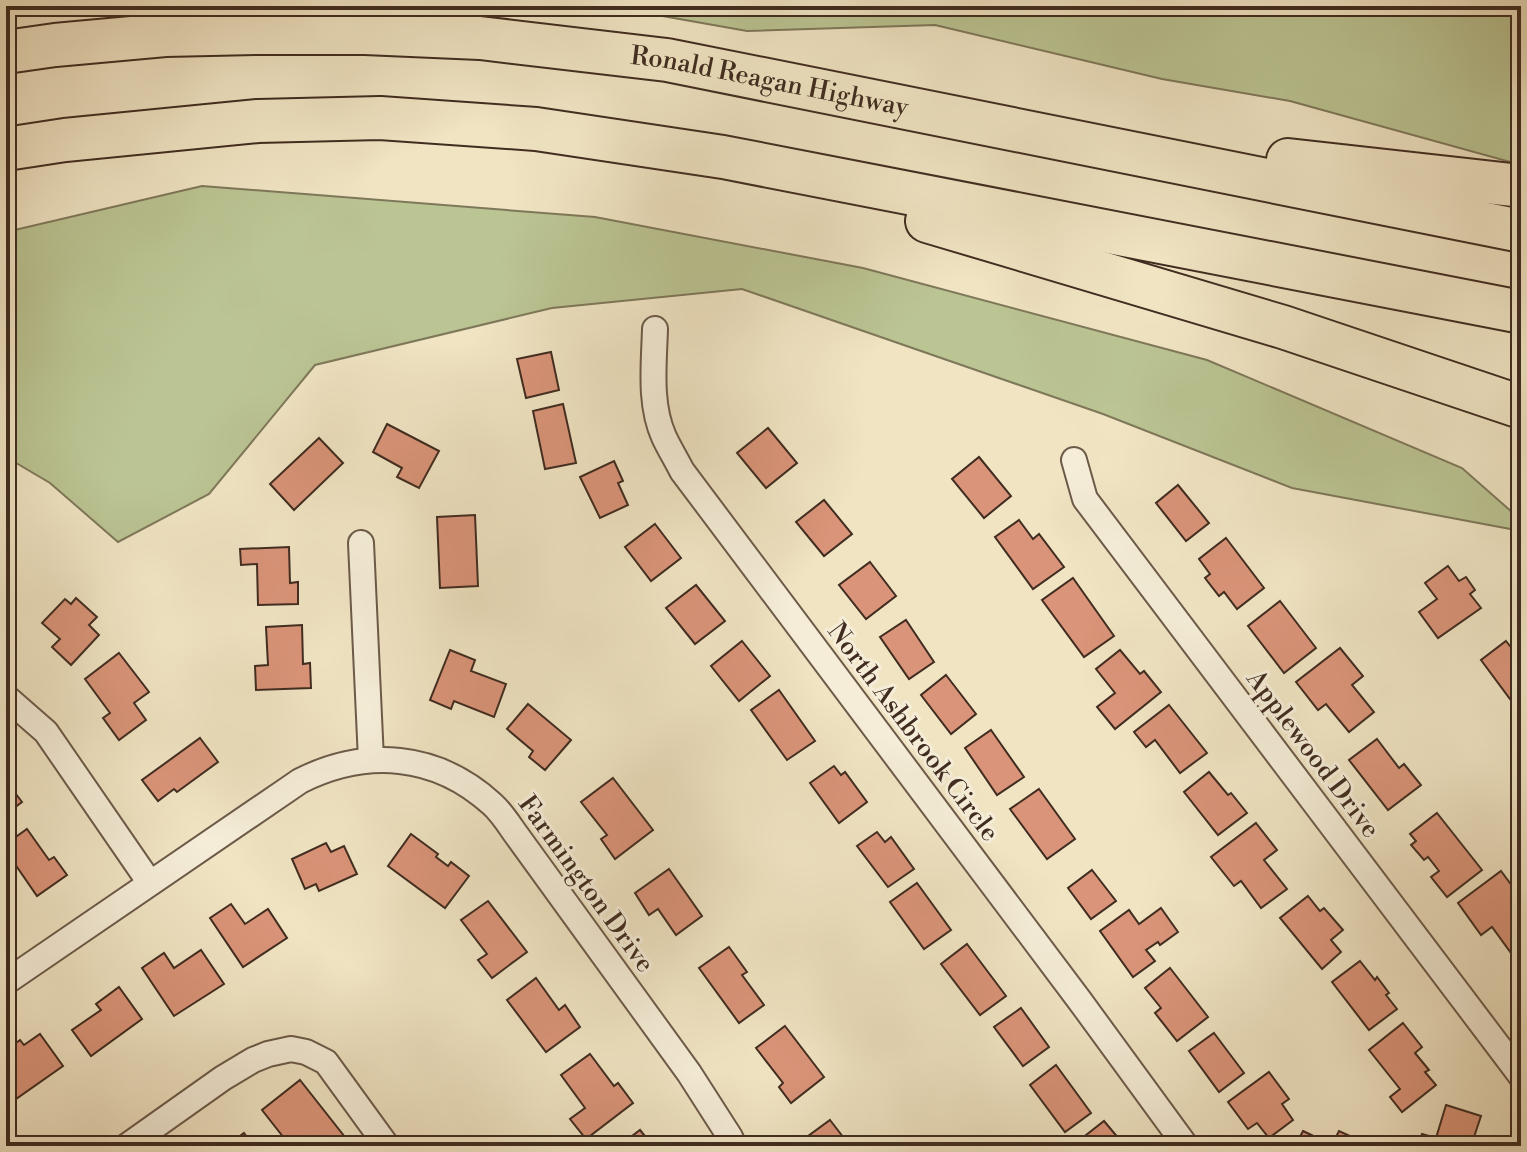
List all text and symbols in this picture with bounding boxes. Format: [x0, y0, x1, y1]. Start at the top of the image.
street label: Ronald Reagan Highway [629, 40, 912, 124]
street label: North Ashbrook Circle [820, 616, 1006, 848]
street label: Applewood Drive [1239, 663, 1387, 844]
street label: Farmington Drive [511, 789, 661, 979]

